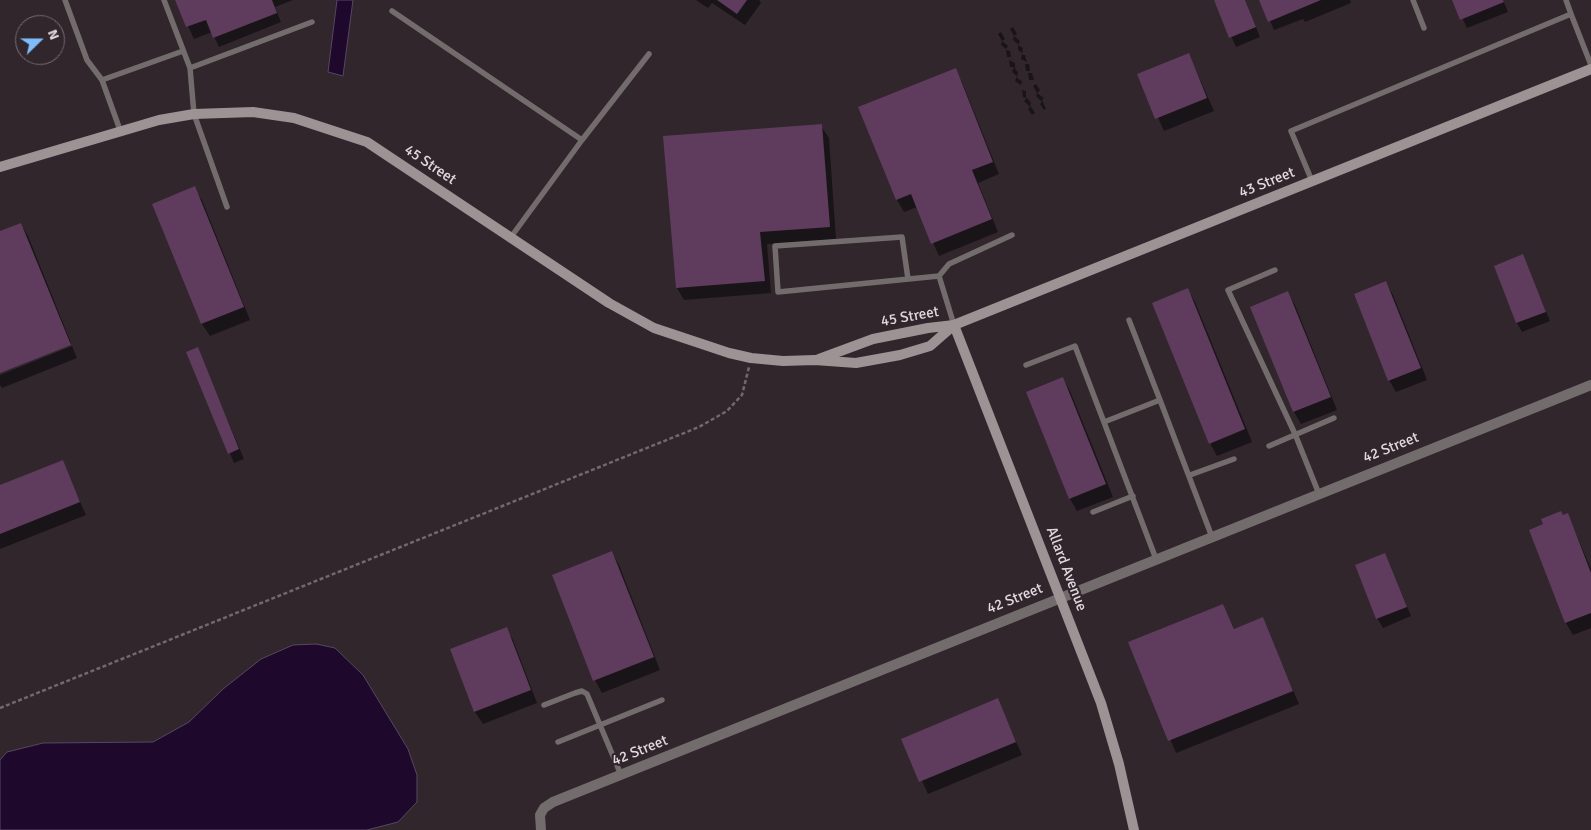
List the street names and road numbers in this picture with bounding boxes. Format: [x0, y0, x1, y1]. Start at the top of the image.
street label: 45 Street [401, 141, 459, 189]
street label: 43 Street [1236, 164, 1298, 202]
street label: 45 Street [880, 303, 940, 331]
street label: 42 Street [1360, 429, 1422, 467]
street label: Allard Avenue [1042, 524, 1090, 614]
street label: 42 Street [984, 580, 1046, 618]
street label: 42 Street [609, 732, 671, 770]

